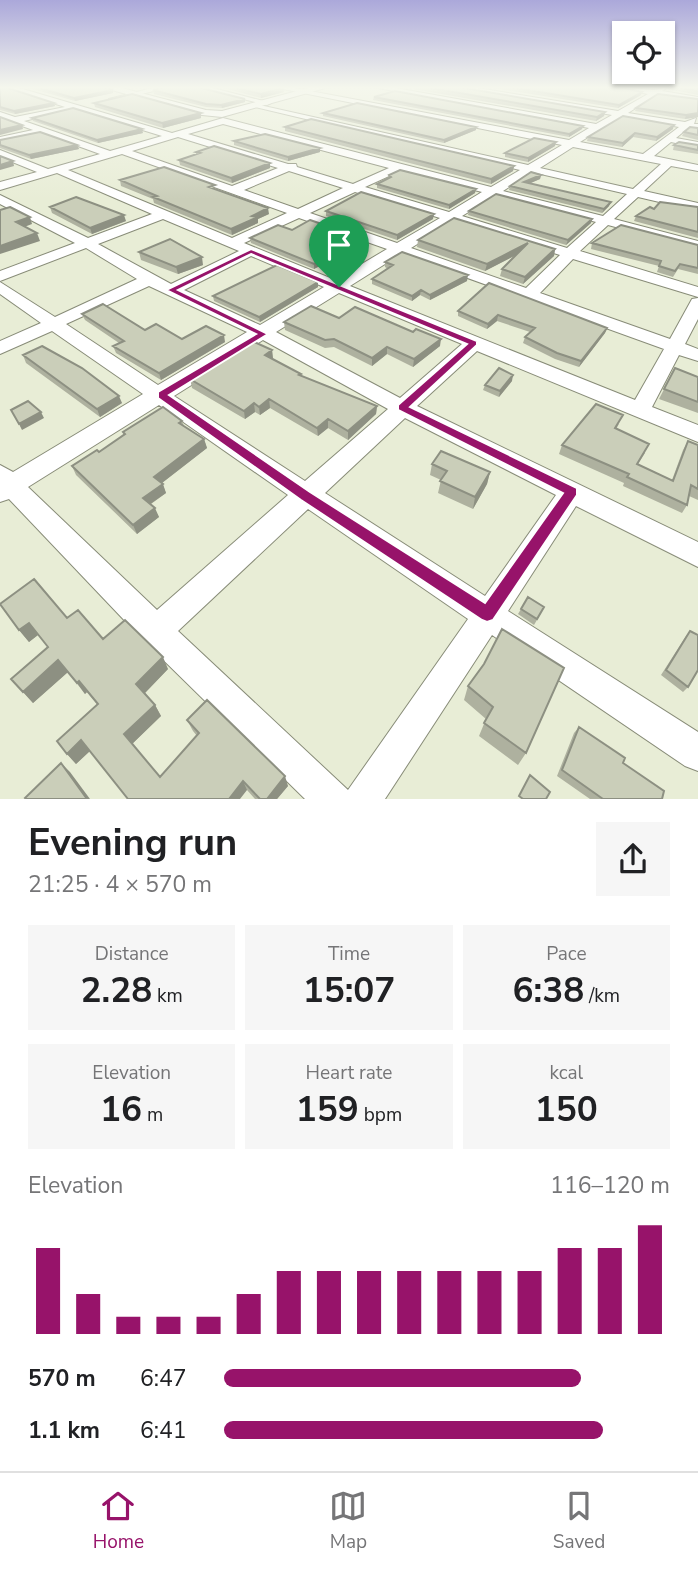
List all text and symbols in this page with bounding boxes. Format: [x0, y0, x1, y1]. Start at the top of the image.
map controls [612, 21, 675, 84]
button: locate [612, 21, 675, 84]
pin [309, 215, 369, 287]
icon: arrive [320, 226, 358, 264]
text: Evening run [28, 817, 237, 868]
button: share [596, 822, 670, 896]
text: 21:25 · 4 × 570 m [28, 869, 212, 900]
text: Distance [95, 941, 169, 967]
text: Time [328, 941, 370, 967]
text: Pace [546, 941, 587, 967]
text: 2.28 [80, 967, 152, 1014]
text: 15:07 [303, 967, 395, 1014]
text: 6:38 [512, 967, 584, 1014]
text: km [152, 983, 183, 1009]
text: /km [584, 983, 620, 1009]
text: Elevation [92, 1060, 171, 1086]
text: Heart rate [306, 1060, 392, 1086]
text: kcal [549, 1060, 583, 1086]
text: 16 [100, 1086, 142, 1133]
text: 159 [296, 1086, 359, 1133]
text: 150 [535, 1086, 598, 1133]
text: m [142, 1102, 163, 1128]
text: bpm [359, 1102, 402, 1128]
text: Elevation [28, 1170, 123, 1201]
text: 116–120 m [550, 1170, 670, 1201]
text: 570 m [28, 1363, 96, 1394]
text: 6:47 [140, 1363, 187, 1394]
text: 1.1 km [28, 1415, 100, 1446]
text: 6:41 [140, 1415, 187, 1446]
tab: Home [93, 1487, 144, 1555]
tab: Map [329, 1487, 367, 1555]
tab: Saved [553, 1487, 605, 1555]

